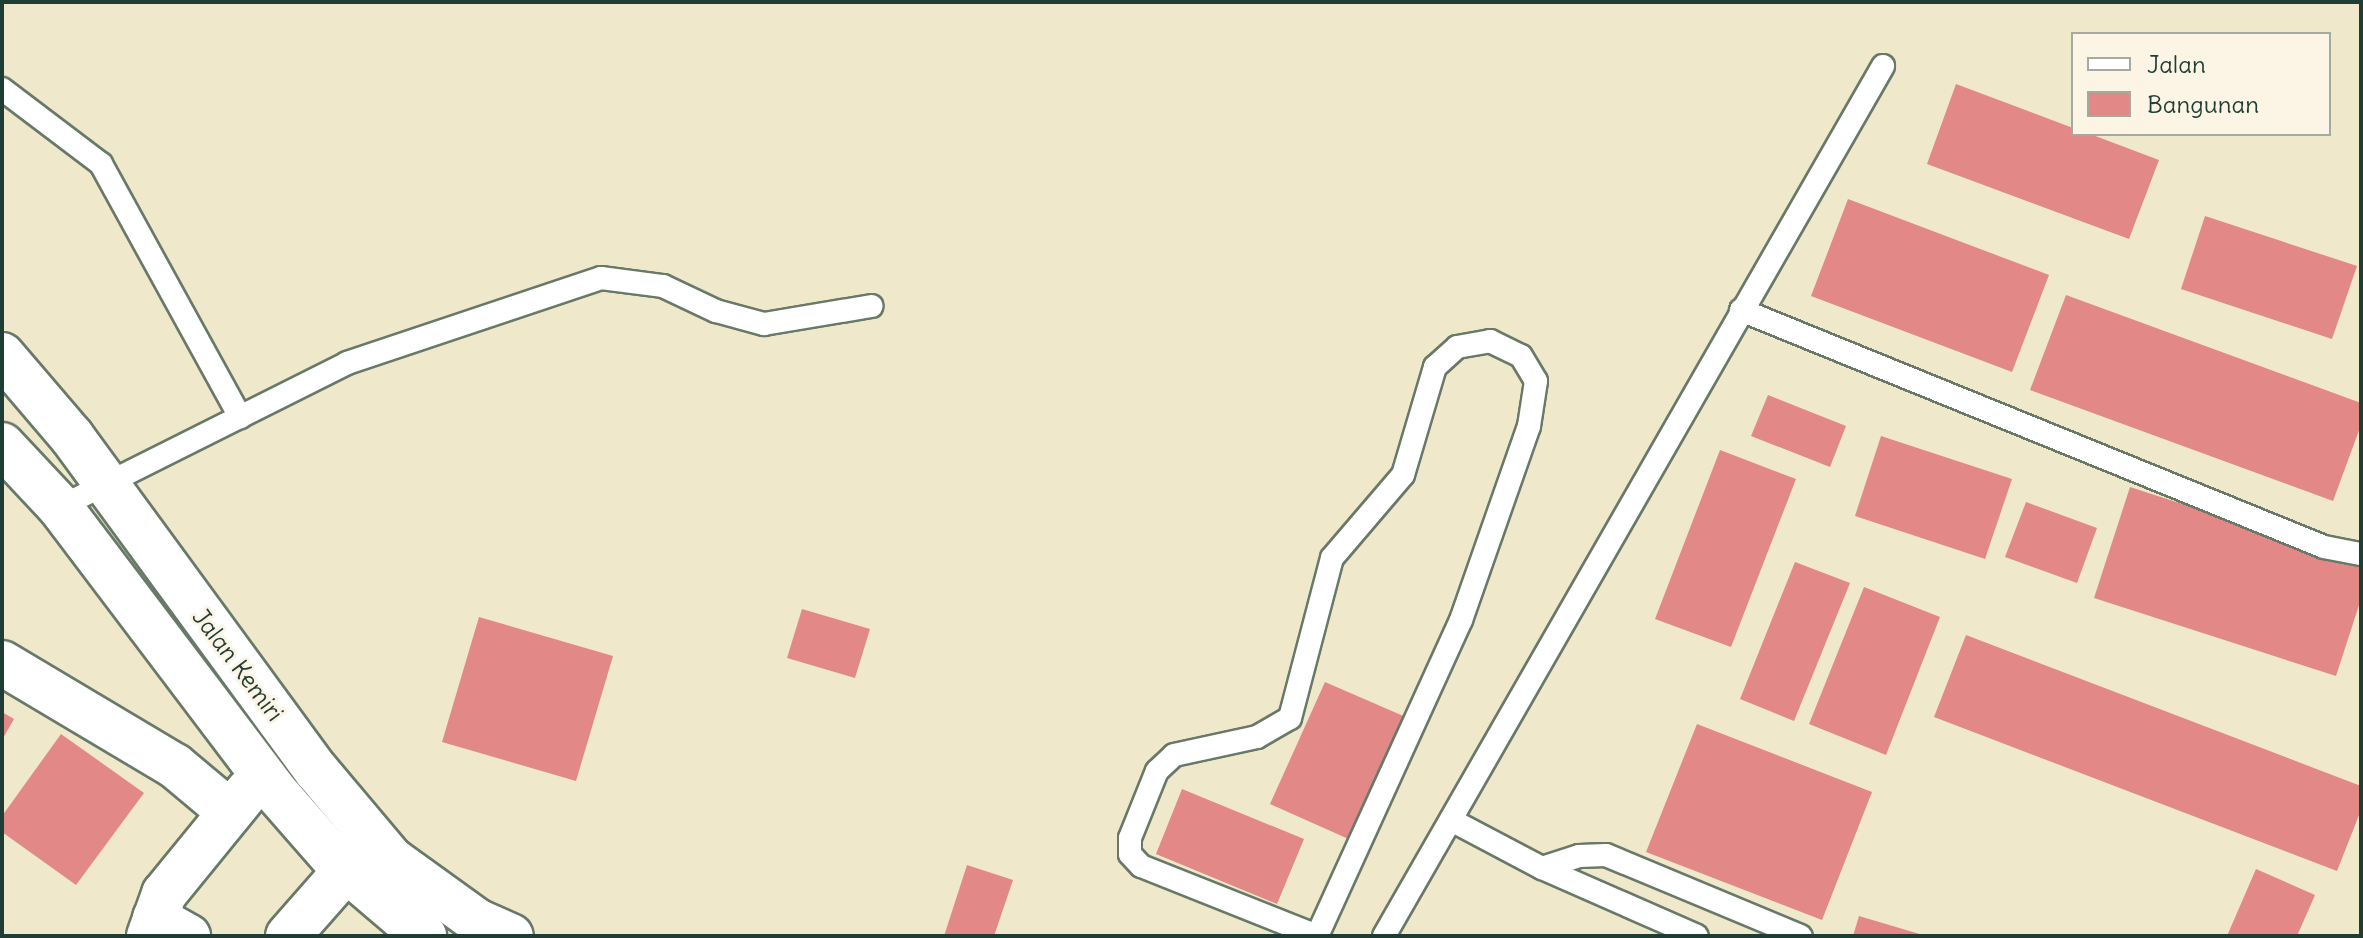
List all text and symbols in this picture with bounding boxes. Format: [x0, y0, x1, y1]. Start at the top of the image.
legend [2071, 32, 2331, 136]
text: Jalan [2147, 49, 2206, 79]
text: Bangunan [2147, 89, 2259, 119]
street label: Jalan Kemiri [186, 603, 290, 727]

